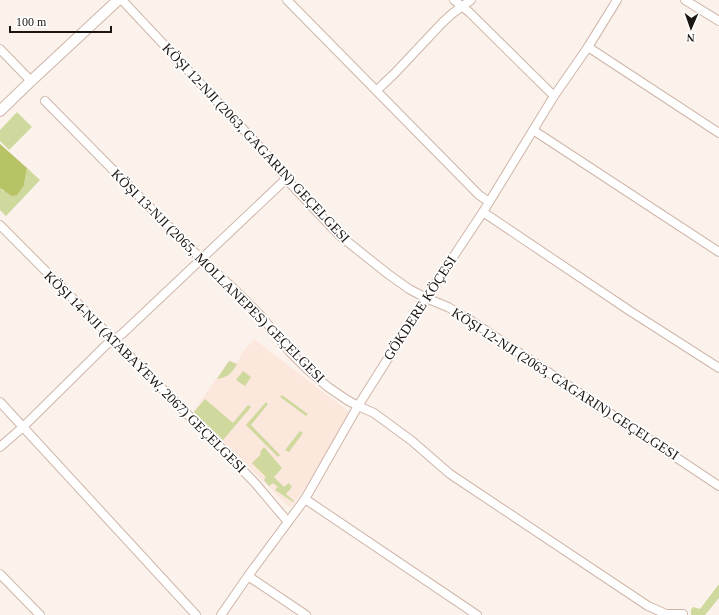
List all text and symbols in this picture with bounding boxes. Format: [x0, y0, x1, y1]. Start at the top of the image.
scale bar [10, 8, 111, 34]
north arrow [671, 8, 711, 48]
text: 100 m [16, 15, 47, 29]
text: N [686, 32, 695, 44]
street label: KÖŞI 12-NJI (2063, GAGARIN) GEÇELGESI [159, 40, 354, 247]
street label: KÖŞI 13-NJI (2065, MOLLANEPES) GEÇELGESI [108, 166, 329, 387]
street label: GÖKDERE KÖÇESI [380, 252, 459, 363]
street label: KÖŞI 14-NJI (ATABAÝEW, 2067) GEÇELGESI [40, 267, 250, 477]
street label: KÖŞI 12-NJI (2063, GAGARIN) GEÇELGESI [448, 304, 682, 464]

